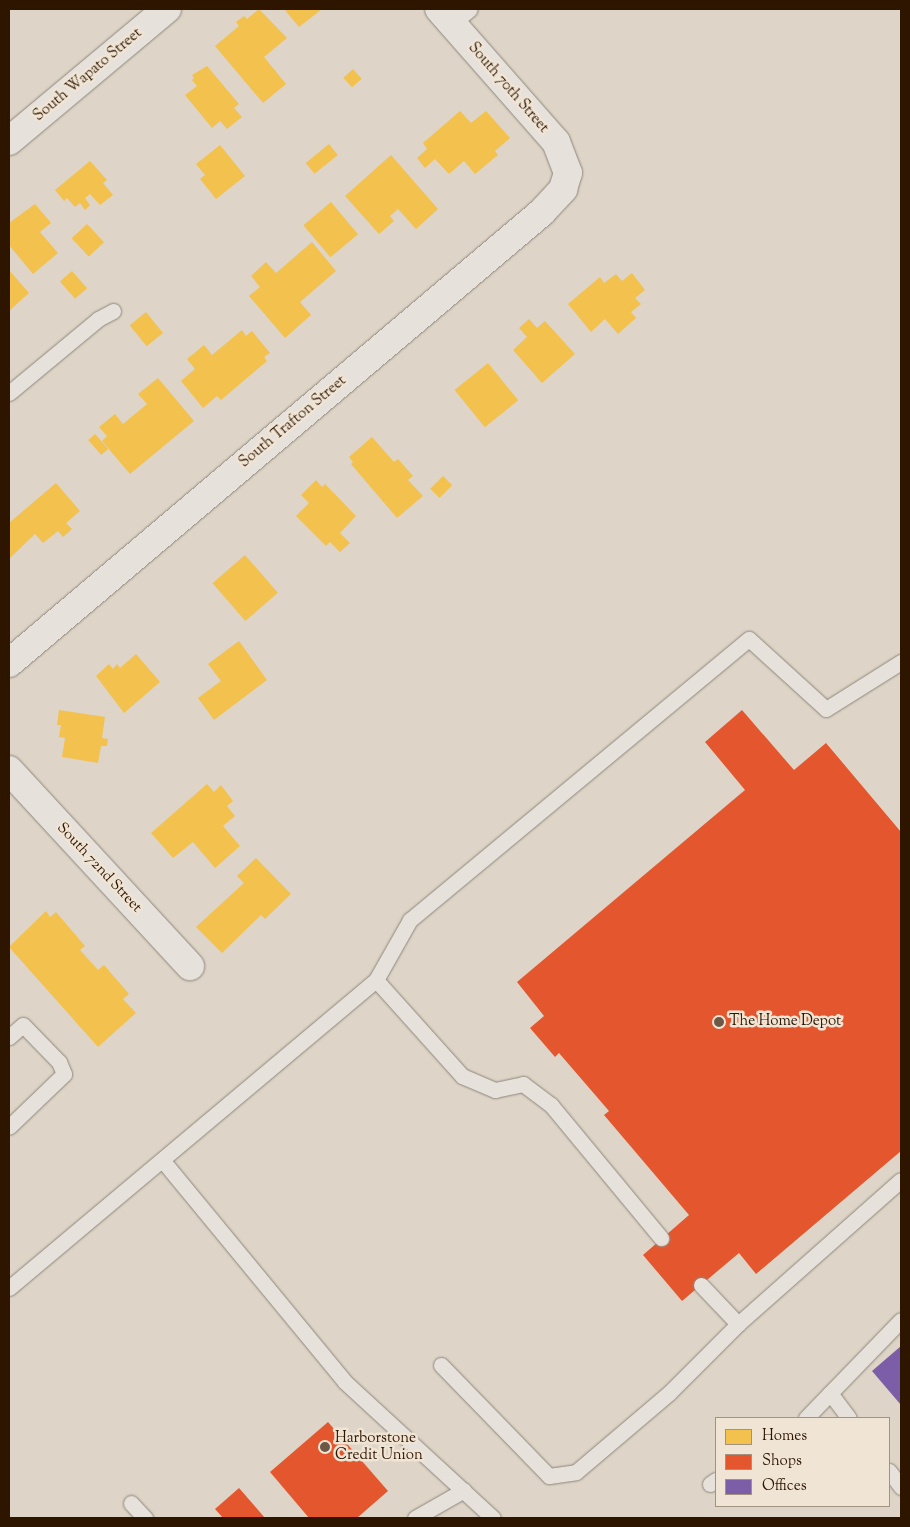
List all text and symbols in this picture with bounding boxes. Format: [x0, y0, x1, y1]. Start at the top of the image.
street label: South Wapato Street [30, 24, 146, 126]
street label: South 70th Street [464, 39, 552, 137]
street label: South Trafton Street [236, 372, 350, 472]
street label: South 72nd Street [53, 819, 145, 917]
place label: The Home Depot [729, 1013, 841, 1031]
marker: The Home Depot [713, 1016, 725, 1028]
legend [715, 1417, 890, 1507]
text: Homes [762, 1426, 807, 1447]
place label: Harborstone Credit Union [335, 1429, 423, 1464]
marker: Harborstone Credit Union [319, 1441, 331, 1453]
text: Shops [762, 1451, 802, 1472]
text: Offices [762, 1476, 807, 1497]

